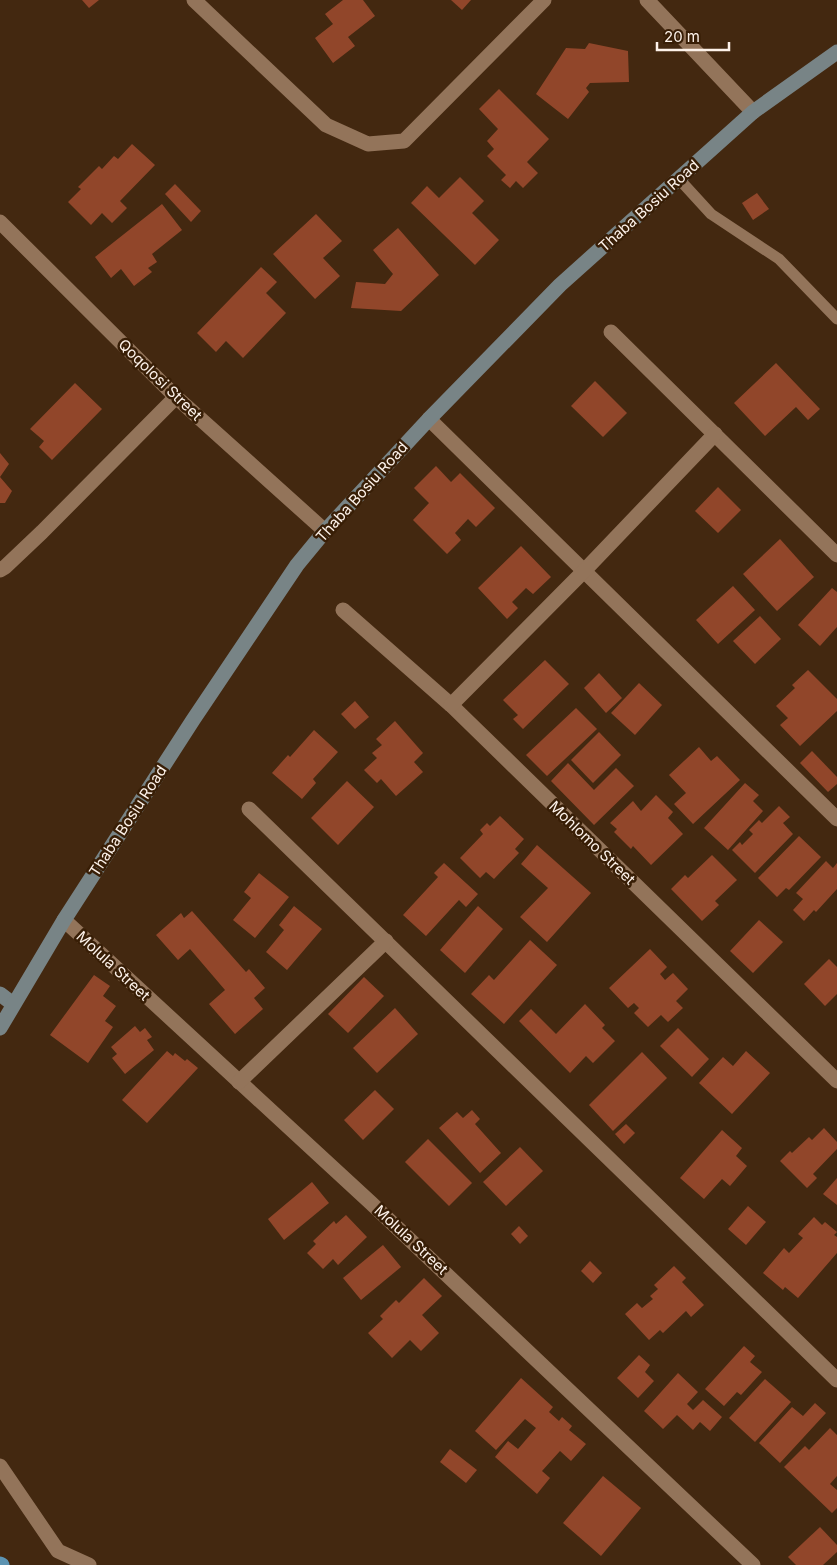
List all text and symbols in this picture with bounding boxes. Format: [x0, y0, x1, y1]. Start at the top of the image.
scale bar [657, 20, 730, 52]
text: 20 m [664, 27, 700, 46]
street label: Thaba Bosiu Road [595, 156, 703, 256]
street label: Qoqolosi Street [114, 335, 206, 425]
street label: Thaba Bosiu Road [312, 438, 412, 546]
street label: Thaba Bosiu Road [85, 762, 171, 880]
street label: Mohlomo Street [545, 797, 640, 889]
street label: Molula Street [73, 927, 154, 1005]
street label: Molula Street [371, 1201, 452, 1279]

